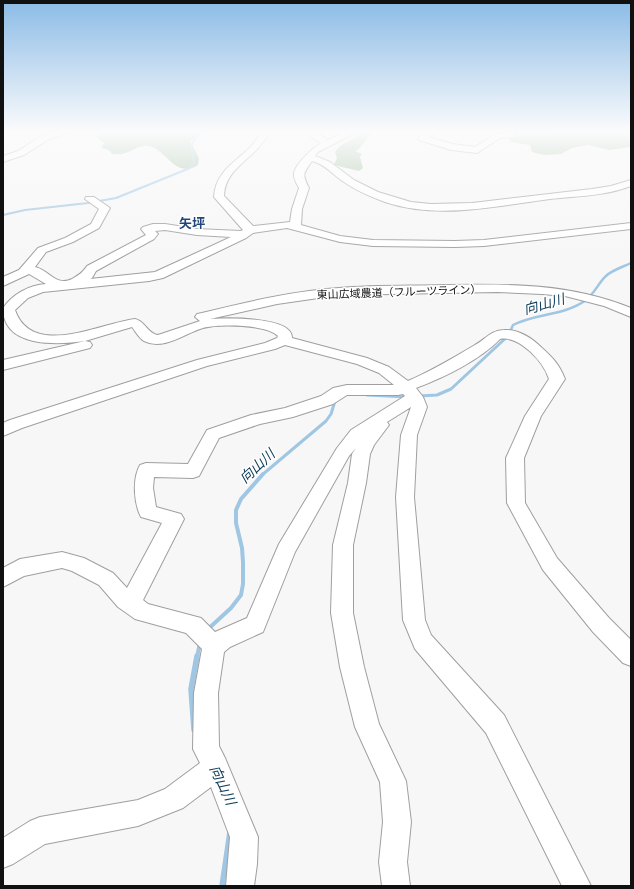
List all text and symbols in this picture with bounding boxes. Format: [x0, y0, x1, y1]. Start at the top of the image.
district label: 矢坪 [179, 215, 205, 232]
street label: 東山広域農道（フルーツライン） [316, 282, 482, 302]
water label: 向山川 [521, 289, 569, 318]
water label: 向山川 [236, 444, 280, 487]
water label: 向山川 [206, 762, 241, 810]

